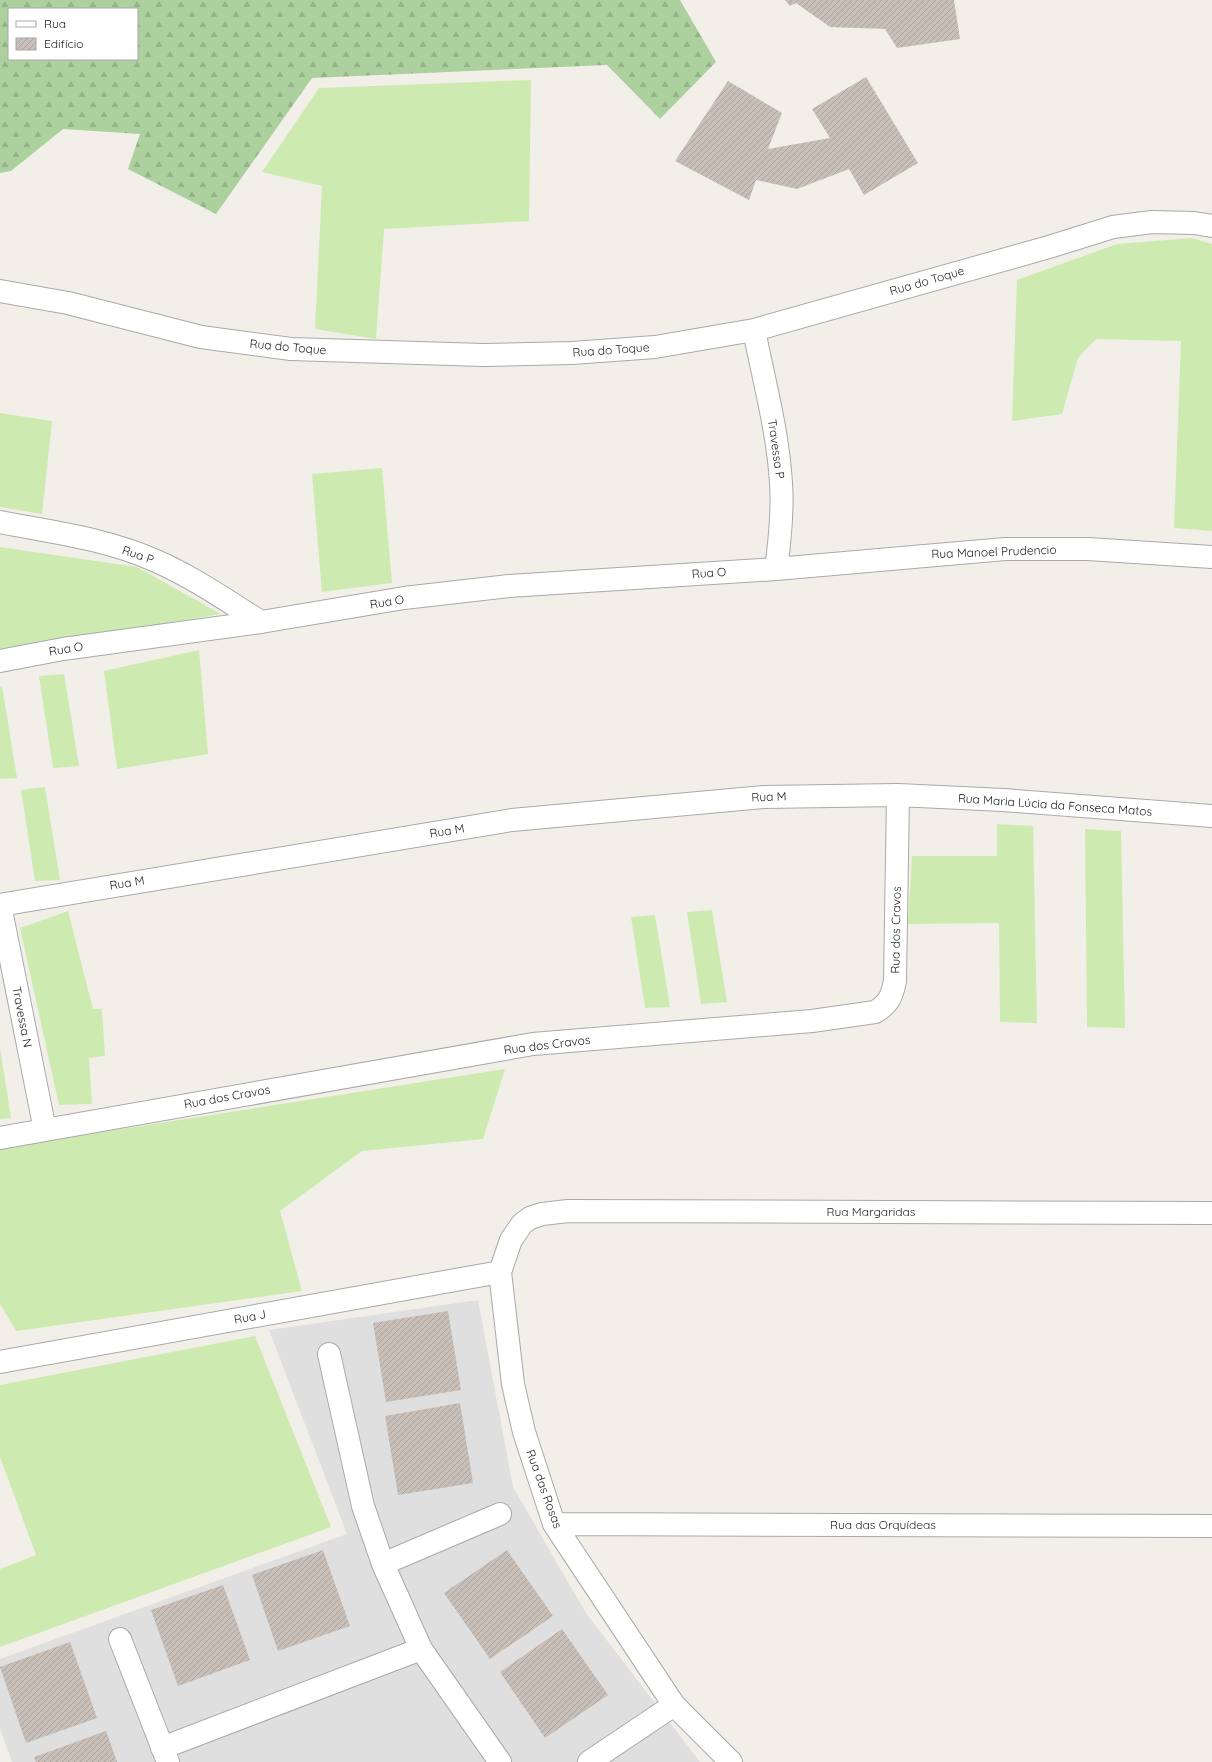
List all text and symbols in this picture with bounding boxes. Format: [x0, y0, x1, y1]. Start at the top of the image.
legend [8, 8, 138, 60]
text: Rua [44, 16, 66, 31]
text: Edifício [44, 36, 84, 51]
street label: Rua do Toque [888, 263, 966, 298]
street label: Rua do Toque [249, 336, 327, 357]
street label: Rua do Toque [572, 339, 650, 360]
street label: Travessa P [765, 418, 788, 480]
street label: Rua P [120, 542, 156, 567]
street label: Rua Manoel Prudencio [931, 542, 1057, 561]
street label: Rua O [691, 564, 727, 581]
street label: Rua O [369, 591, 405, 612]
street label: Rua O [48, 638, 84, 659]
street label: Rua M [751, 788, 787, 805]
street label: Rua Maria Lúcia da Fonseca Matos [957, 790, 1153, 819]
street label: Rua M [428, 820, 465, 841]
street label: Rua M [108, 872, 145, 893]
street label: Rua dos Cravos [887, 886, 904, 974]
street label: Travessa N [9, 985, 36, 1049]
street label: Rua dos Cravos [503, 1032, 592, 1057]
street label: Rua dos Cravos [183, 1081, 272, 1111]
street label: Rua Margaridas [827, 1204, 916, 1219]
street label: Rua J [233, 1306, 267, 1327]
street label: Rua das Rosas [523, 1447, 566, 1531]
street label: Rua das Orquídeas [830, 1517, 936, 1532]

